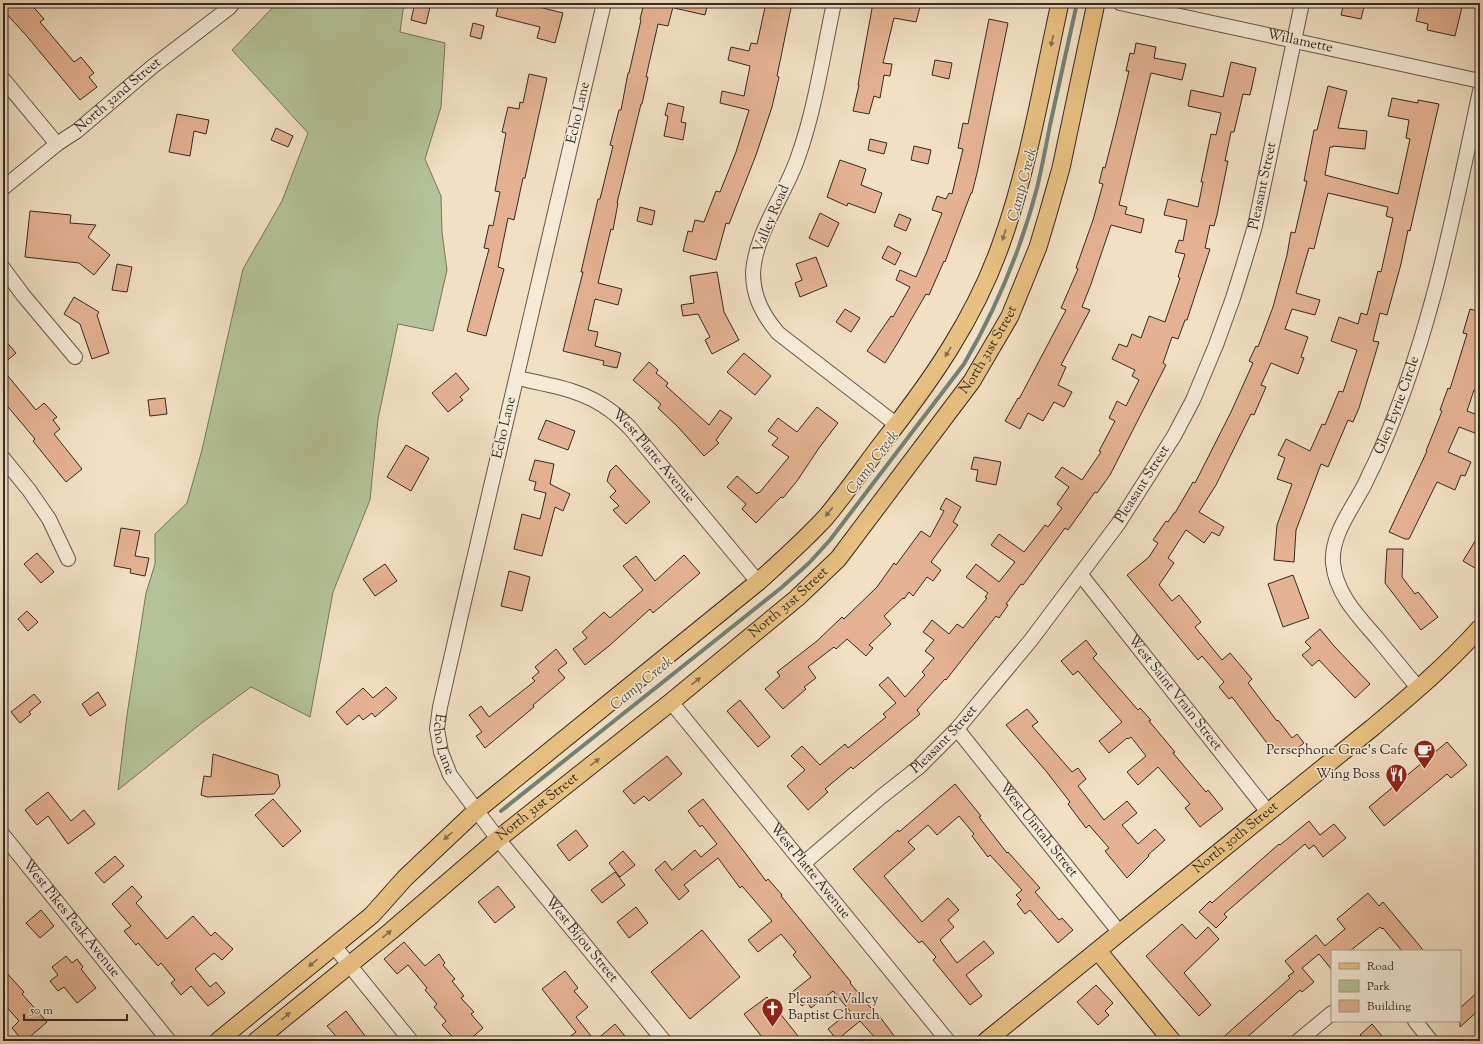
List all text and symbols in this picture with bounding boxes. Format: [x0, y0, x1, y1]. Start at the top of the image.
street label: Willamette [1265, 25, 1335, 59]
one-way arrow [1048, 35, 1054, 47]
street label: North 32nd Street [71, 53, 166, 138]
street label: Echo Lane [562, 80, 596, 146]
street label: Pleasant Street [1244, 140, 1282, 232]
water label: Camp Creek [1003, 146, 1043, 224]
street label: Valley Road [749, 182, 795, 256]
one-way arrow [1001, 230, 1007, 242]
street label: North 31st Street [955, 303, 1023, 399]
one-way arrow [944, 347, 952, 357]
street label: Glen Eyrie Circle [1370, 354, 1425, 458]
street label: Echo Lane [488, 395, 522, 461]
street label: West Platte Avenue [607, 405, 699, 508]
water label: Camp Creek [842, 426, 904, 499]
street label: Pleasant Street [1111, 442, 1175, 527]
one-way arrow [824, 507, 833, 518]
street label: North 31st Street [745, 563, 833, 643]
street label: West Saint Vrain Street [1123, 631, 1227, 756]
water label: Camp Creek [606, 652, 678, 716]
one-way arrow [691, 676, 702, 685]
street label: Pleasant Street [907, 701, 983, 779]
street label: Echo Lane [427, 712, 459, 778]
cafe icon: Persephone Grae's Cafe [1411, 738, 1437, 771]
place label: Persephone Grae's Cafe [1266, 741, 1408, 761]
one-way arrow [589, 758, 600, 766]
restaurant icon: Wing Boss [1383, 762, 1409, 795]
place label: Wing Boss [1316, 765, 1380, 785]
street label: North 31st Street [492, 769, 583, 846]
street label: West Uintah Street [994, 779, 1082, 882]
street label: North 30th Street [1189, 797, 1283, 879]
street label: West Platte Avenue [764, 820, 855, 924]
one-way arrow [443, 831, 454, 840]
street label: West Pikes Peak Avenue [17, 856, 124, 982]
street label: West Bijou Street [540, 893, 622, 987]
one-way arrow [381, 930, 392, 938]
legend [1331, 950, 1461, 1022]
text: Road [1367, 958, 1394, 976]
one-way arrow [308, 959, 319, 968]
text: Park [1367, 978, 1390, 996]
place label: Pleasant Valley Baptist Church [788, 990, 880, 1026]
church icon: Pleasant Valley Baptist Church [760, 995, 786, 1028]
scale bar [24, 996, 127, 1022]
text: Building [1367, 998, 1411, 1016]
text: 50 m [29, 1002, 53, 1020]
one-way arrow [281, 1012, 292, 1021]

